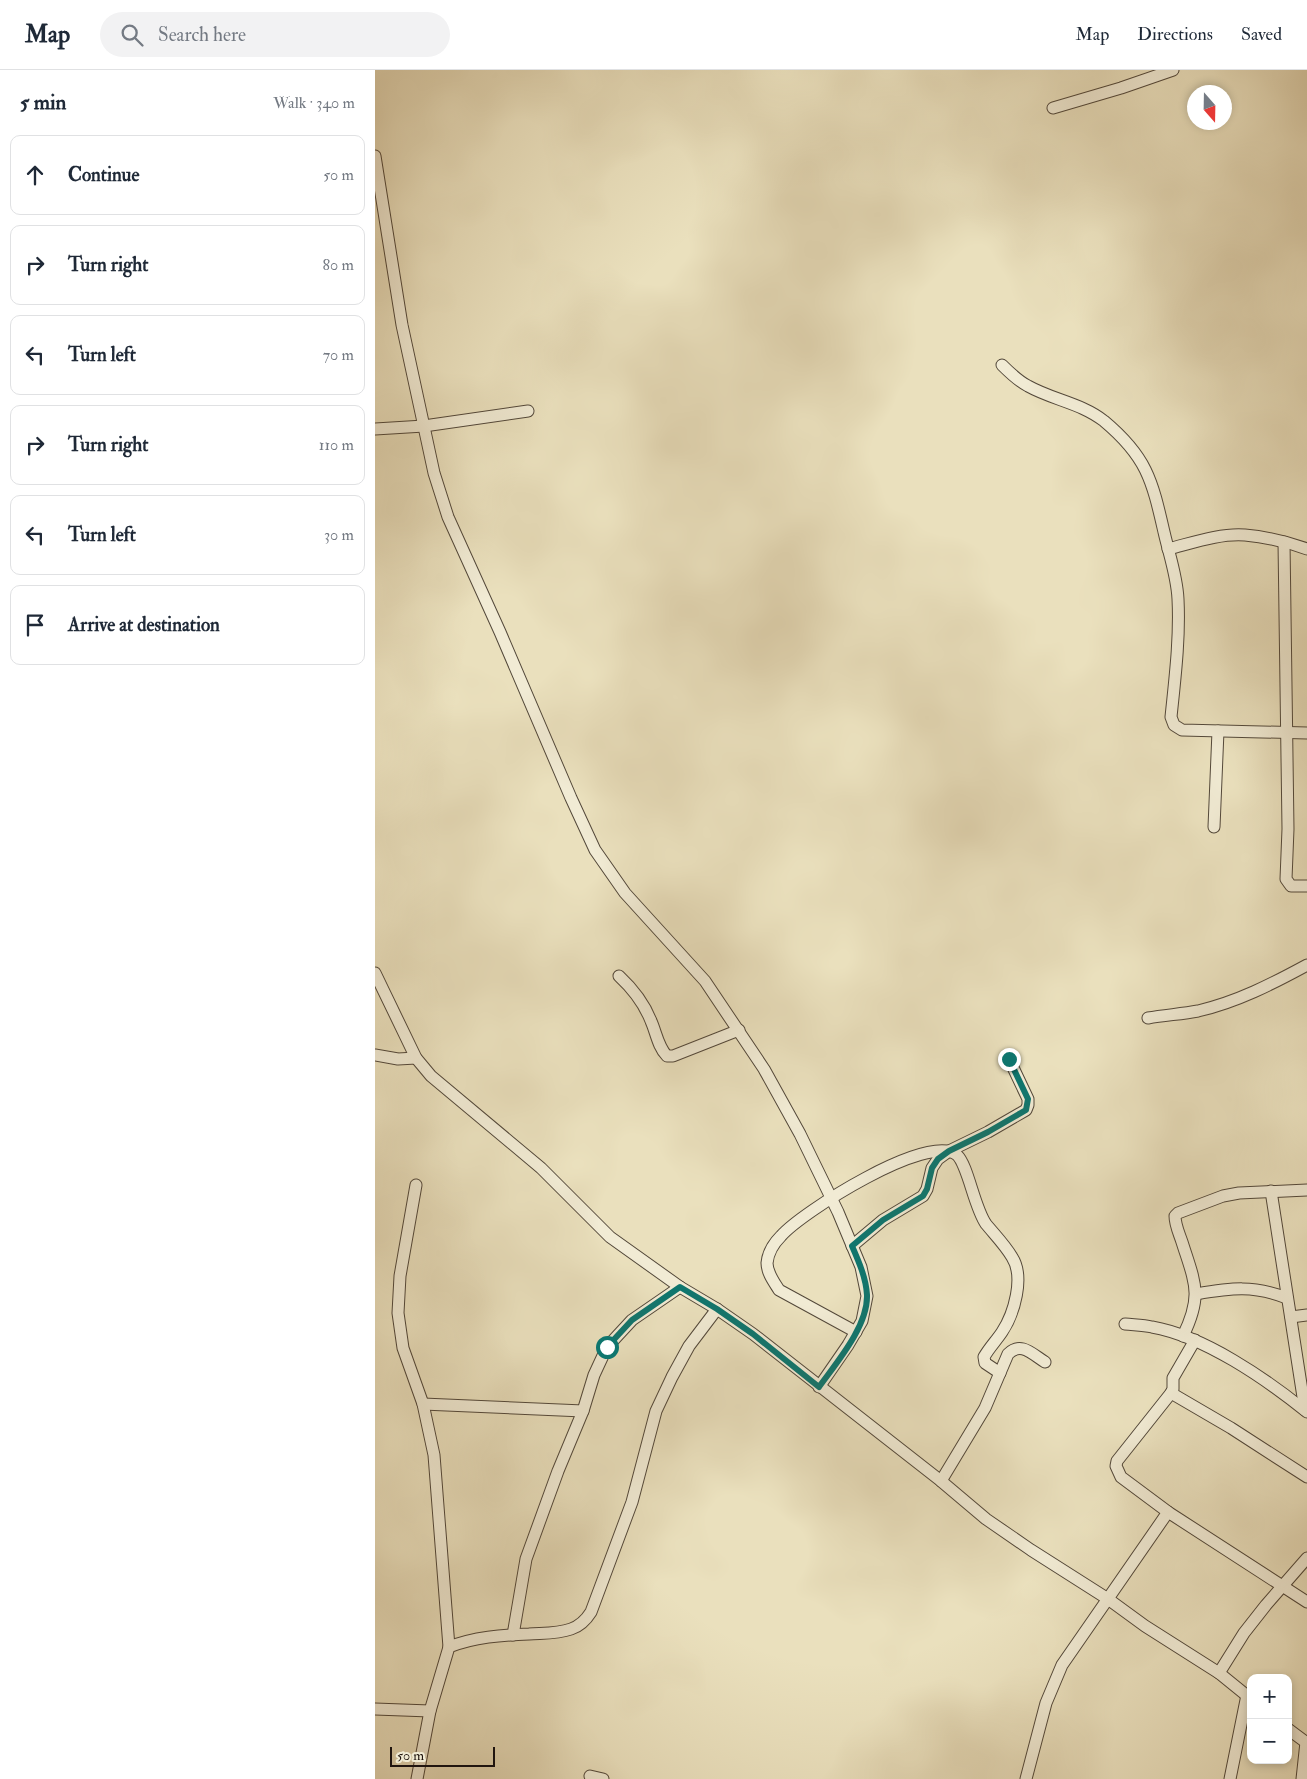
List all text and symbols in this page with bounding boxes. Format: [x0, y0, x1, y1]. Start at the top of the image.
search box [100, 12, 450, 57]
text: Map [25, 19, 70, 50]
icon: search [118, 21, 146, 49]
text: Search here [158, 23, 246, 47]
text: Map [1076, 23, 1109, 46]
text: Directions [1137, 23, 1213, 46]
text: Saved [1241, 23, 1282, 46]
north arrow [1187, 85, 1232, 130]
text: 5 min [20, 89, 66, 116]
text: Walk · 340 m [273, 93, 355, 113]
icon: ahead [21, 161, 49, 189]
text: Continue [68, 163, 139, 187]
text: 50 m [323, 165, 354, 185]
icon: right [21, 251, 49, 279]
text: Turn right [68, 253, 148, 277]
text: 80 m [323, 255, 354, 275]
icon: left [21, 341, 49, 369]
text: Turn left [68, 343, 136, 367]
text: 70 m [323, 345, 354, 365]
icon: right [21, 431, 49, 459]
text: Turn right [68, 433, 148, 457]
text: 110 m [319, 435, 354, 455]
icon: left [21, 521, 49, 549]
text: Turn left [68, 523, 136, 547]
text: 30 m [324, 525, 354, 545]
icon: arrive [21, 611, 49, 639]
text: Arrive at destination [68, 613, 220, 637]
route end [998, 1048, 1021, 1071]
route start [596, 1336, 619, 1359]
map controls [1247, 1674, 1292, 1764]
button: + [1247, 1674, 1292, 1719]
button: − [1247, 1719, 1292, 1764]
scale bar [390, 1744, 495, 1767]
text: 50 m [397, 1747, 424, 1764]

